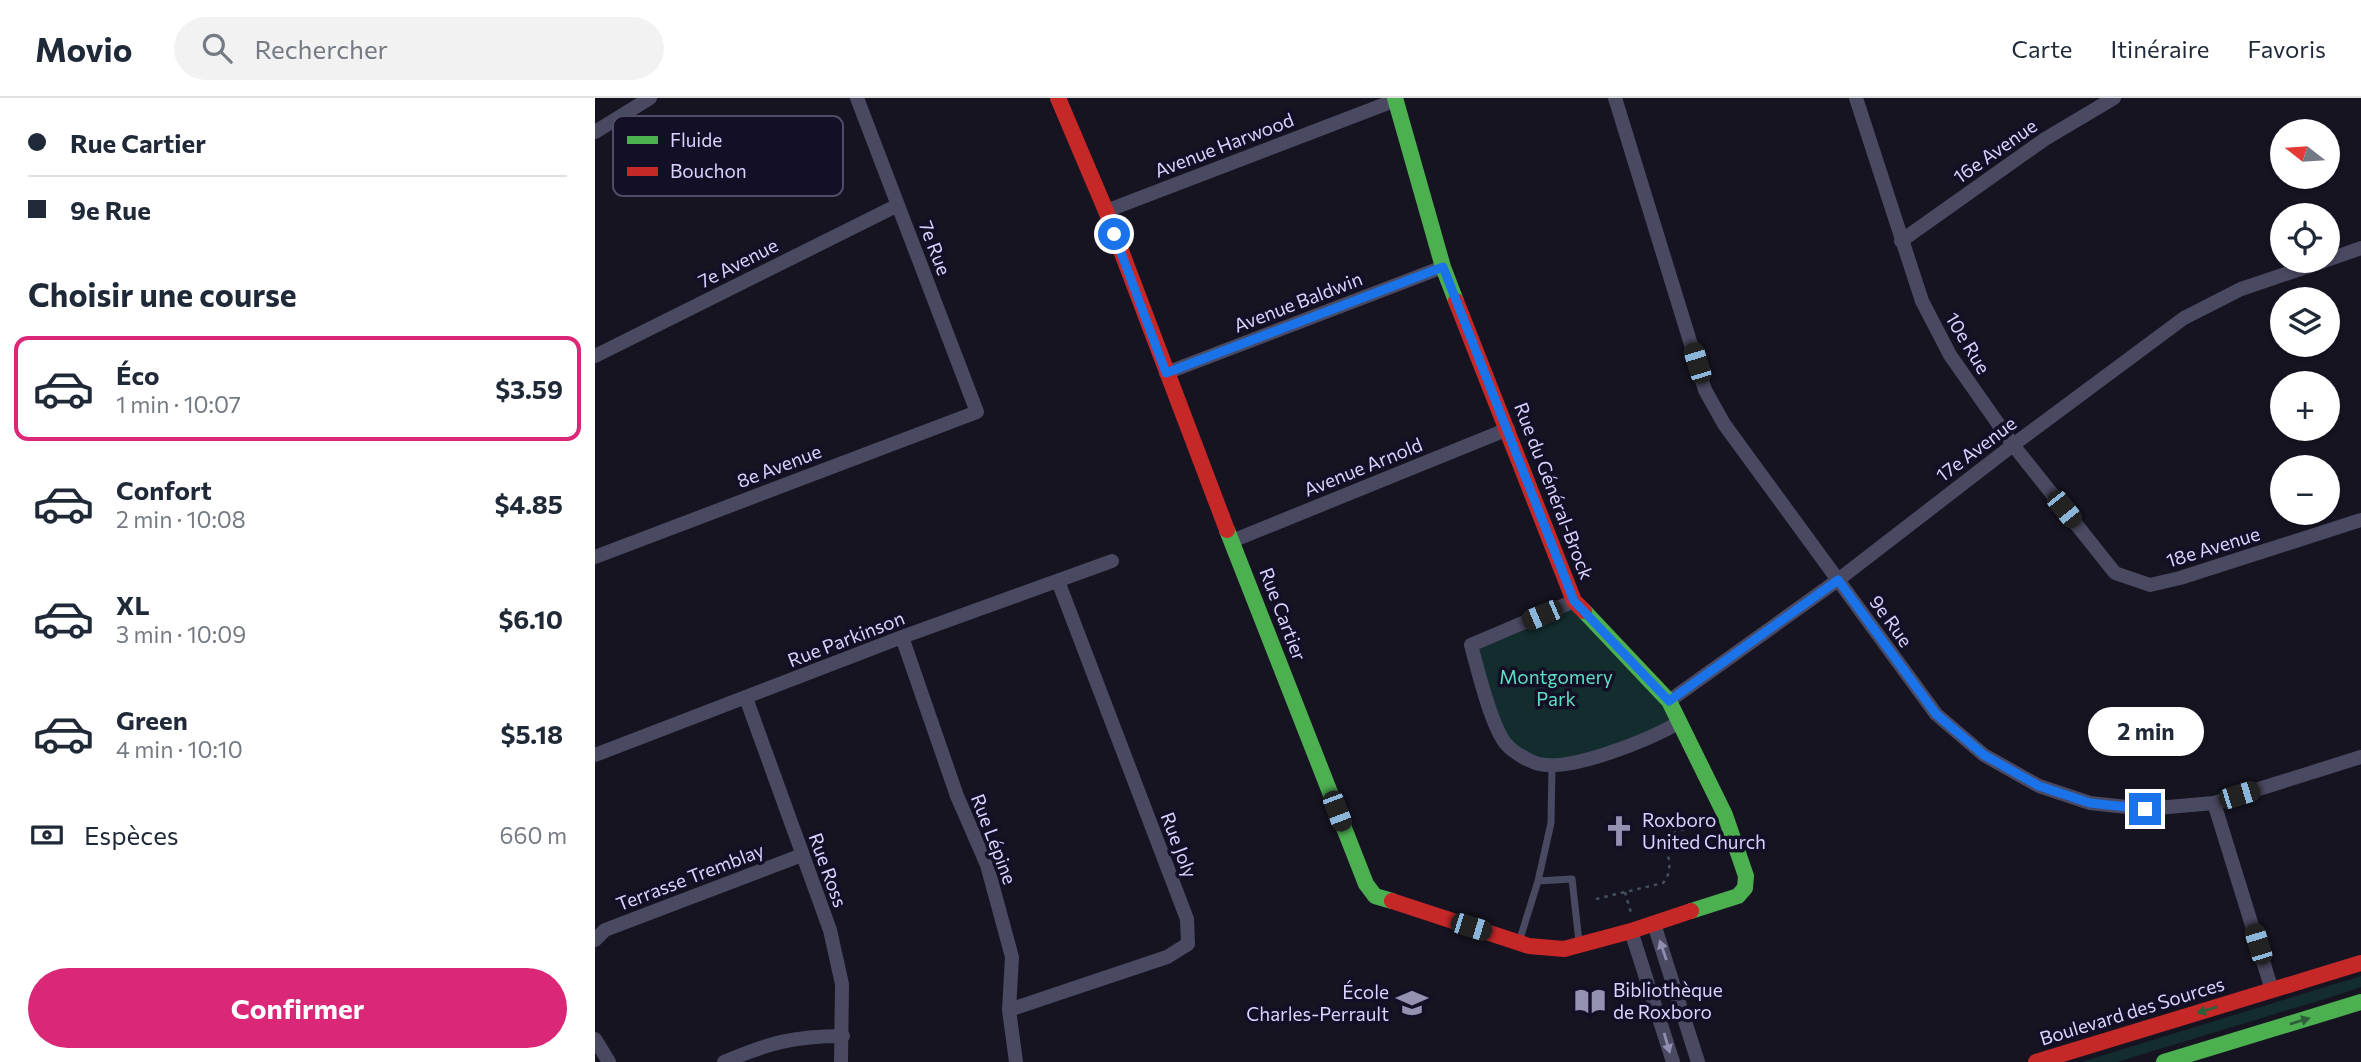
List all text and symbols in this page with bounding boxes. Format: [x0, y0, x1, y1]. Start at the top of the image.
search box [174, 17, 664, 80]
text: Movio [35, 28, 132, 69]
icon: search [198, 29, 236, 67]
text: Rechercher [254, 33, 388, 64]
text: Carte [2012, 34, 2073, 63]
text: Itinéraire [2111, 34, 2210, 63]
text: Favoris [2248, 34, 2326, 63]
street label: Avenue Harwood [1151, 107, 1297, 182]
street label: 16e Avenue [1949, 113, 2041, 188]
legend [613, 116, 843, 196]
north arrow [2270, 119, 2340, 189]
map controls [2270, 119, 2340, 525]
text: Rue Cartier [70, 127, 206, 158]
text: Fluide [670, 128, 722, 151]
text: Bouchon [670, 159, 747, 182]
text: 9e Rue [70, 194, 151, 225]
button: locate [2270, 203, 2340, 273]
street label: 7e Rue [915, 217, 956, 278]
route start [1098, 218, 1130, 250]
street label: 7e Avenue [694, 233, 781, 292]
street label: Avenue Baldwin [1230, 266, 1365, 337]
text: Choisir une course [28, 274, 297, 314]
button: layers [2270, 287, 2340, 357]
street label: 10e Rue [1941, 308, 1996, 378]
car [1681, 340, 1714, 386]
icon: car [32, 357, 95, 420]
text: Éco [116, 359, 160, 390]
button: + [2270, 371, 2340, 441]
text: $3.59 [495, 373, 563, 404]
text: 1 min · 10:07 [116, 390, 241, 418]
street label: Rue du Général-Brock [1510, 399, 1599, 583]
street label: 17e Avenue [1931, 411, 2020, 486]
street label: Avenue Arnold [1300, 432, 1425, 501]
street label: 8e Avenue [733, 439, 824, 492]
button: − [2270, 455, 2340, 525]
icon: car [32, 472, 95, 535]
text: Confort [116, 474, 212, 505]
car [2043, 486, 2086, 532]
text: $4.85 [494, 488, 563, 519]
text: 2 min · 10:08 [116, 505, 246, 533]
street label: 18e Avenue [2163, 521, 2262, 572]
street label: Rue Cartier [1255, 564, 1312, 664]
icon: car [32, 587, 95, 650]
text: XL [116, 589, 150, 620]
street label: 9e Rue [1865, 590, 1918, 651]
car [1519, 597, 1566, 633]
text: $6.10 [498, 603, 563, 634]
street label: Rue Parkinson [784, 606, 908, 671]
text: 3 min · 10:09 [116, 620, 246, 648]
park label: Montgomery Park [1499, 665, 1613, 710]
icon: car [32, 702, 95, 765]
text: Green [116, 704, 188, 735]
callout: 2 min [2087, 708, 2203, 756]
text: 2 min [2117, 717, 2175, 745]
text: $5.18 [500, 718, 563, 749]
text: 4 min · 10:10 [116, 735, 243, 763]
car [2216, 779, 2263, 811]
car [1320, 788, 1355, 834]
street label: Rue Lépine [967, 790, 1022, 887]
route end [2129, 793, 2161, 825]
place label: Roxboro United Church [1642, 808, 1766, 853]
street label: Rue Joly [1156, 809, 1203, 881]
church icon: Roxboro United Church [1602, 814, 1636, 848]
icon: cash [28, 816, 66, 854]
text: Espèces [84, 819, 179, 850]
text: 660 m [500, 821, 567, 849]
street label: Rue Ross [804, 830, 853, 910]
street label: Terrasse Tremblay [613, 838, 767, 915]
car [1448, 911, 1495, 943]
car [2242, 921, 2275, 967]
one-way arrow [1657, 940, 1668, 961]
button: Confirmer [28, 968, 567, 1048]
street label: Boulevard des Sources [2037, 971, 2227, 1050]
place label: Bibliothèque de Roxboro [1613, 978, 1723, 1023]
place label: École Charles-Perrault [1246, 980, 1389, 1025]
library icon: Bibliothèque de Roxboro [1573, 984, 1607, 1018]
school or university icon: École Charles-Perrault [1395, 986, 1429, 1020]
one-way arrow [2196, 1005, 2217, 1015]
one-way arrow [2290, 1015, 2311, 1025]
one-way arrow [1663, 1032, 1673, 1053]

